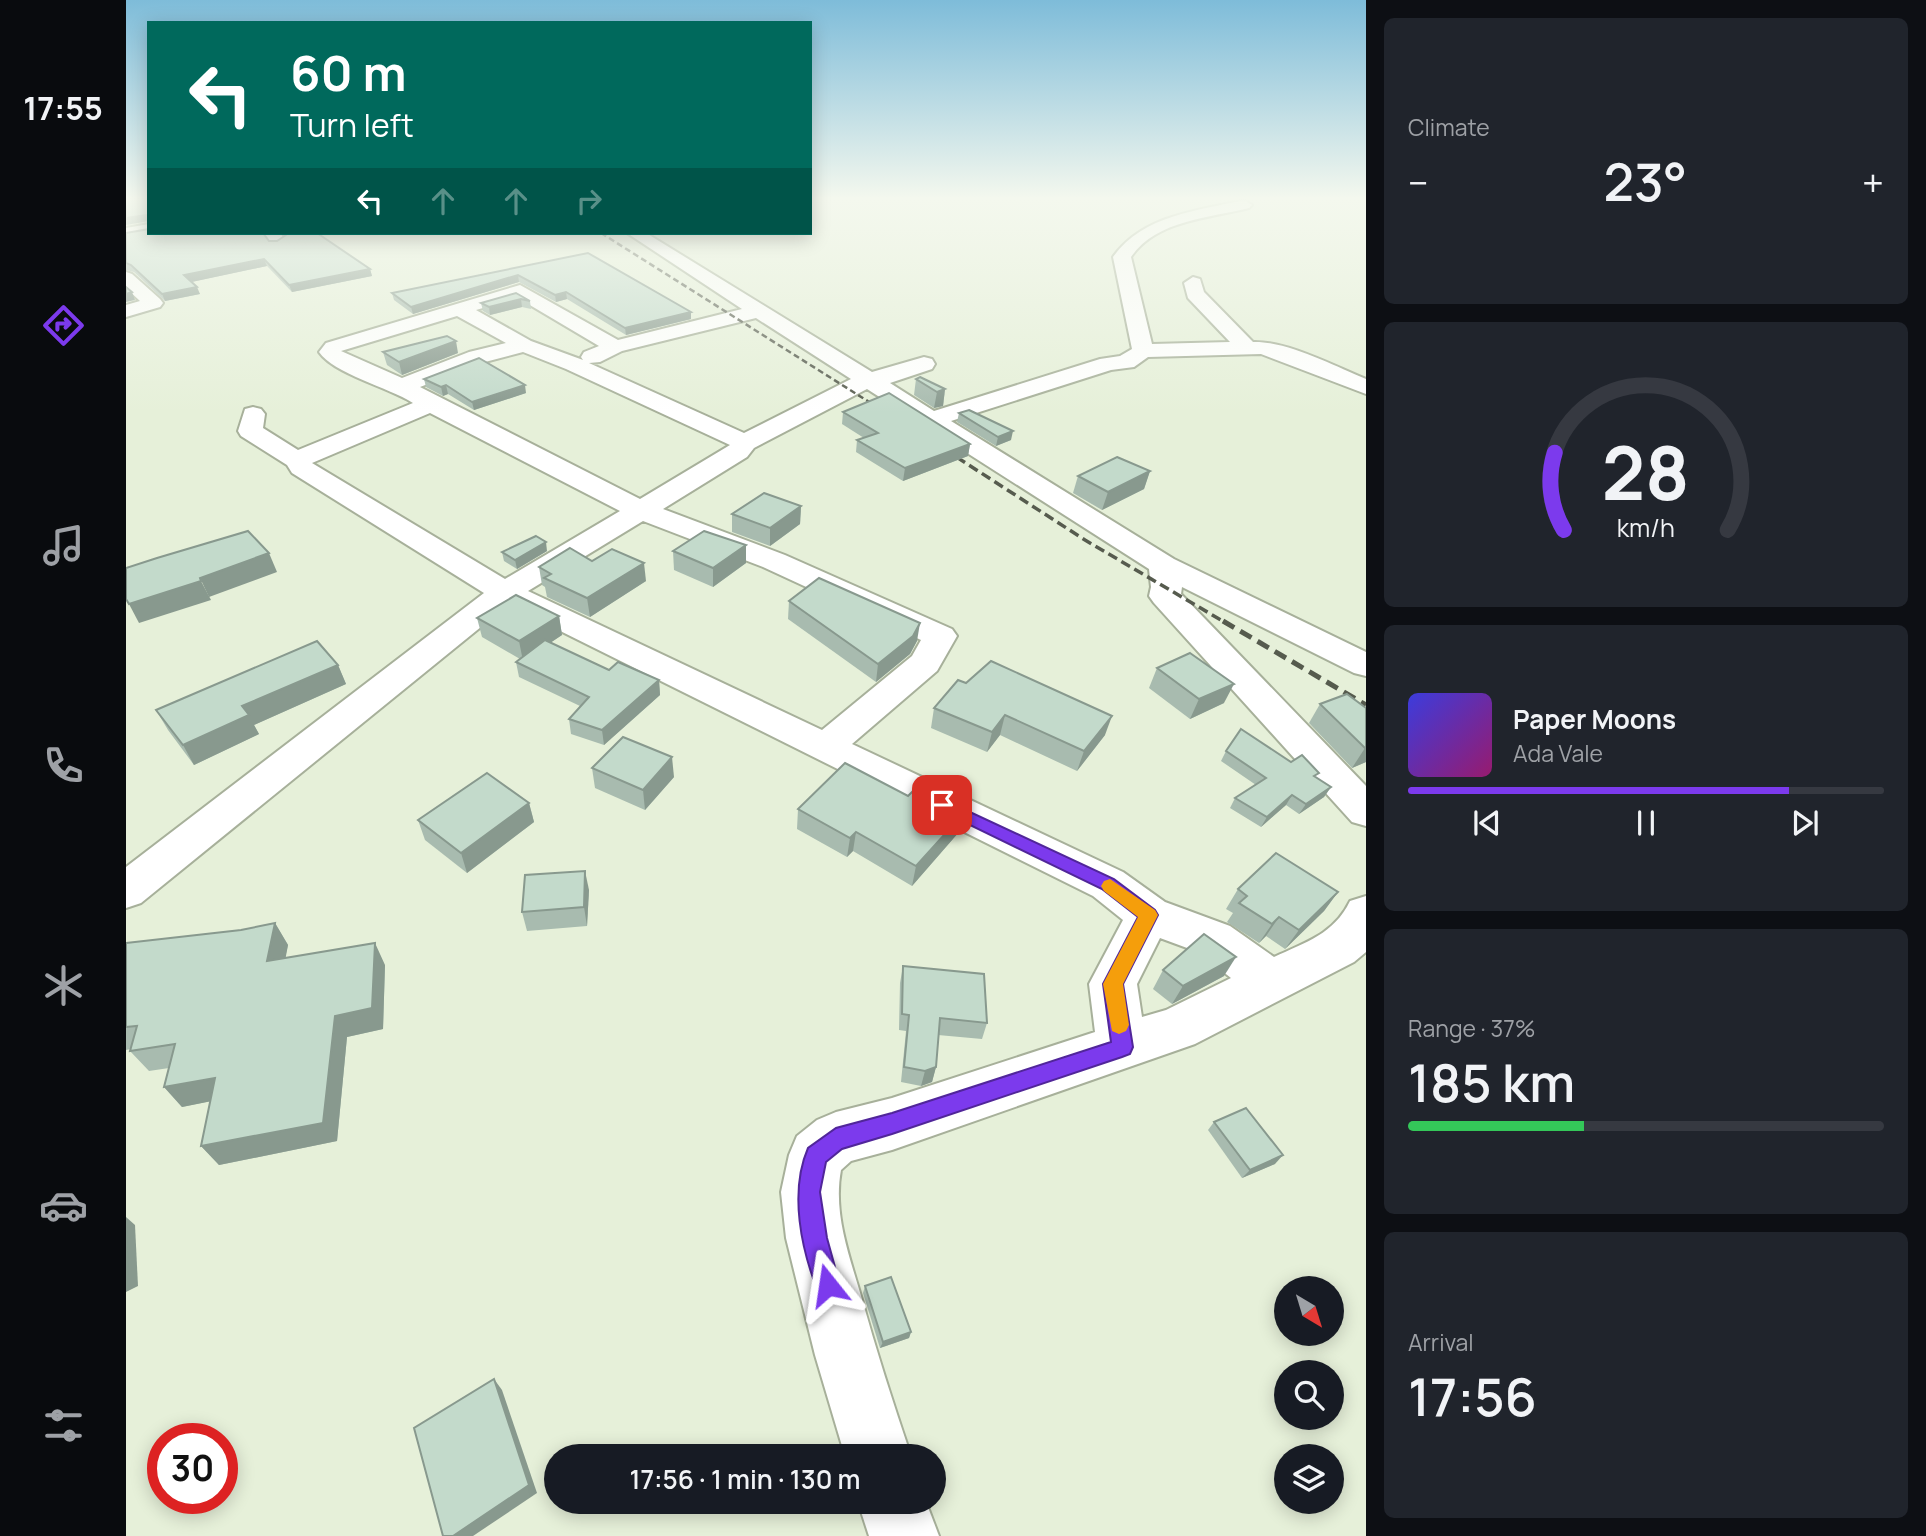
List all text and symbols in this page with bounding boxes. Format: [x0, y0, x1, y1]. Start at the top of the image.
text: 60 m [290, 39, 407, 106]
icon: left [175, 49, 266, 140]
text: 17:55 [23, 86, 103, 130]
text: Turn left [290, 103, 414, 147]
text: Climate [1408, 111, 1490, 143]
text: 23° [1603, 146, 1687, 217]
text: − [1408, 156, 1429, 208]
text: + [1862, 156, 1884, 208]
icon: left [351, 182, 389, 220]
icon: ahead [424, 182, 462, 220]
icon: ahead [497, 182, 535, 220]
icon: right [570, 182, 608, 220]
icon: directions [39, 301, 88, 350]
text: 28 [1602, 423, 1690, 523]
text: km/h [1617, 510, 1675, 545]
icon: music [39, 521, 88, 570]
text: Paper Moons [1513, 701, 1676, 737]
text: Ada Vale [1513, 737, 1603, 769]
icon: phone [39, 741, 88, 790]
pin [912, 775, 972, 835]
icon: arrive [923, 786, 961, 824]
icon: previous [1468, 804, 1506, 842]
icon: pause [1627, 804, 1665, 842]
icon: next [1786, 804, 1824, 842]
icon: climate [39, 961, 88, 1010]
text: Range · 37% [1408, 1012, 1535, 1044]
text: 185 km [1408, 1047, 1575, 1118]
icon: car [39, 1181, 88, 1230]
position arrow [791, 1248, 865, 1322]
north arrow [1274, 1276, 1344, 1346]
map controls [1274, 1276, 1344, 1514]
text: Arrival [1408, 1326, 1474, 1358]
button: search [1274, 1360, 1344, 1430]
text: 17:56 [1408, 1361, 1537, 1432]
icon: filters [39, 1401, 88, 1450]
speed limit sign: 30 [147, 1423, 238, 1514]
button: layers [1274, 1444, 1344, 1514]
text: 17:56 · 1 min · 130 m [629, 1461, 861, 1497]

